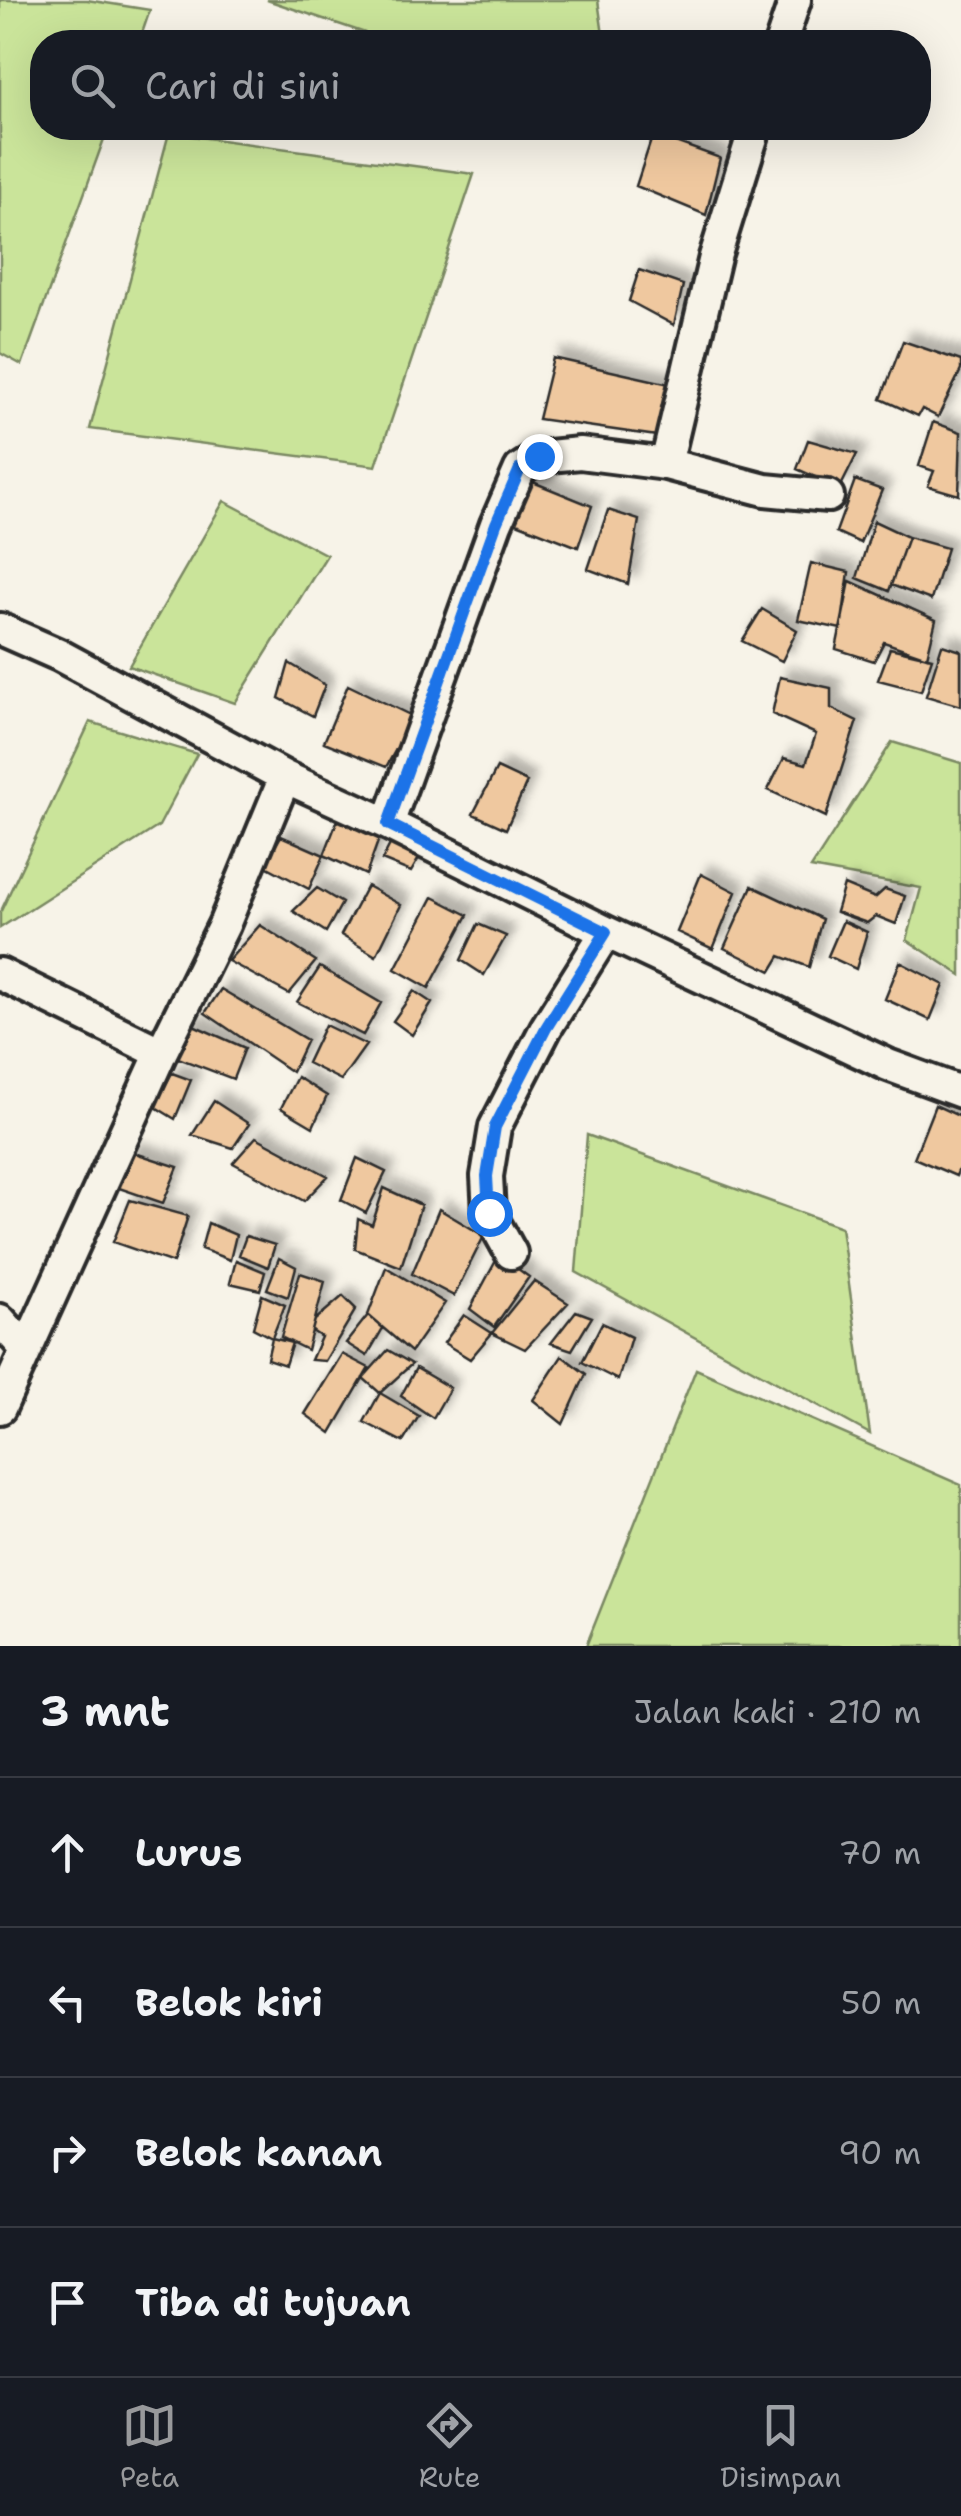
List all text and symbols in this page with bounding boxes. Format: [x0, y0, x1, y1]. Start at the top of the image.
search box [30, 30, 931, 140]
icon: search [65, 58, 120, 113]
text: Cari di sini [145, 60, 341, 111]
route end [517, 434, 563, 480]
route start [467, 1191, 513, 1237]
text: 3 mnt [40, 1683, 170, 1739]
text: Jalan kaki · 210 m [633, 1690, 921, 1733]
icon: ahead [40, 1825, 95, 1880]
text: Lurus [135, 1827, 242, 1878]
text: 70 m [838, 1831, 921, 1874]
icon: left [40, 1975, 95, 2030]
text: Belok kiri [135, 1977, 323, 2028]
text: 50 m [841, 1981, 921, 2024]
icon: right [40, 2125, 95, 2180]
text: Belok kanan [135, 2127, 382, 2178]
text: 90 m [838, 2131, 921, 2174]
icon: arrive [40, 2275, 95, 2330]
text: Tiba di tujuan [135, 2277, 411, 2328]
tab: Peta [120, 2398, 179, 2496]
tab: Rute [419, 2398, 481, 2496]
tab: Disimpan [720, 2398, 841, 2496]

